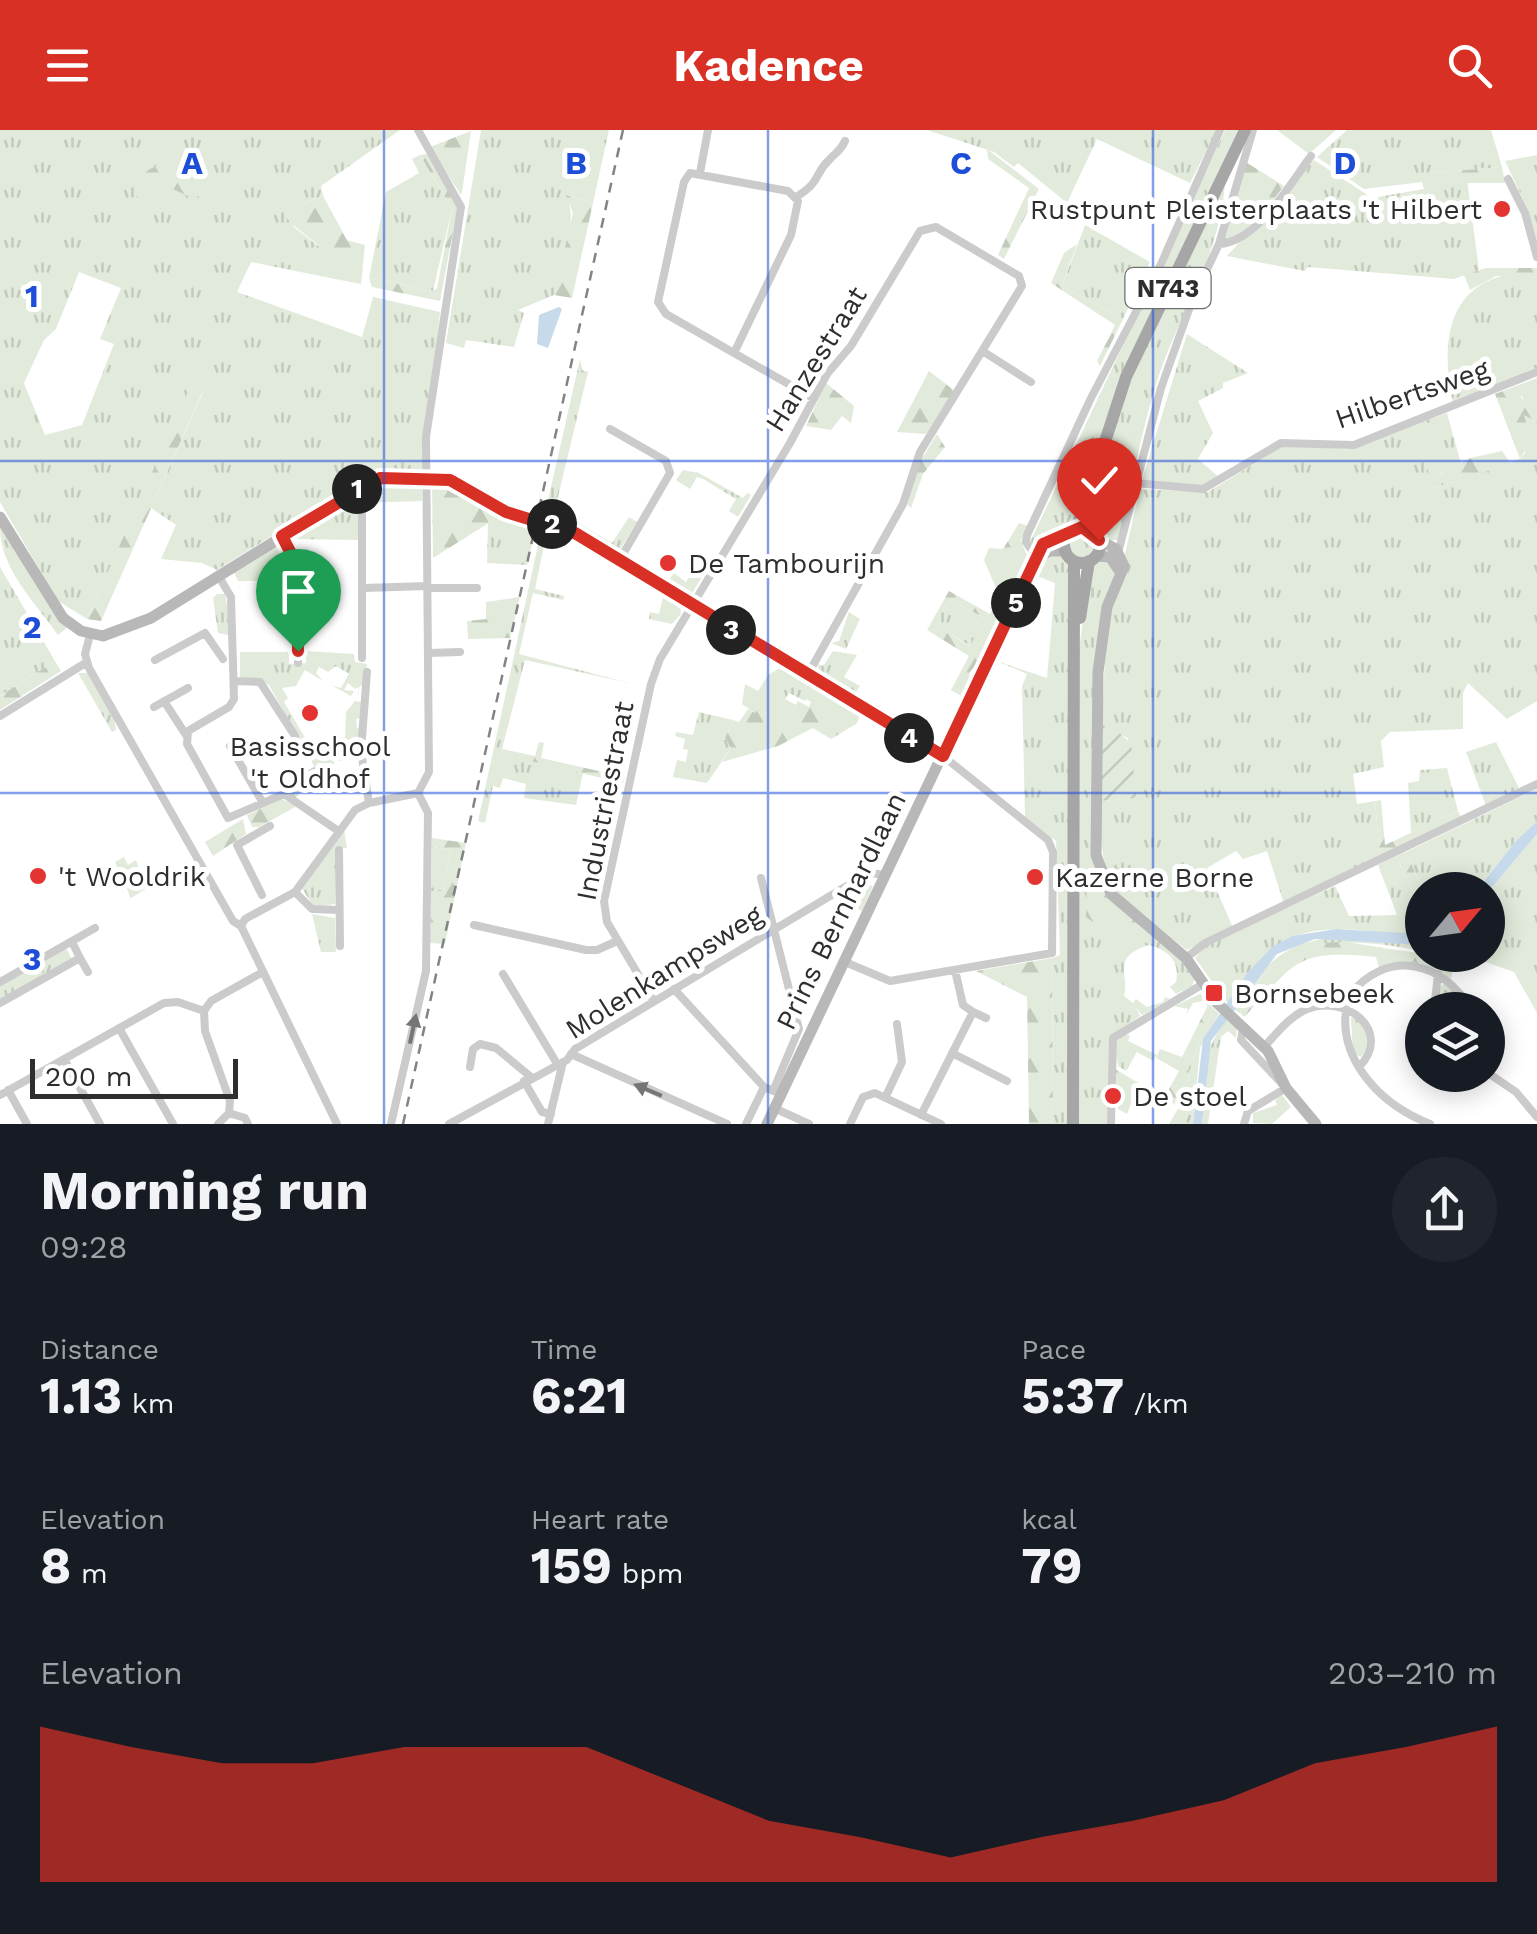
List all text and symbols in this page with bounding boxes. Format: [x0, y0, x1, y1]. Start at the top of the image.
icon: menu [40, 38, 95, 93]
icon: search [1442, 38, 1497, 93]
text: Kadence [673, 39, 864, 92]
text: A [181, 144, 203, 182]
text: B [565, 144, 587, 182]
text: C [950, 144, 972, 182]
text: D [1334, 144, 1356, 182]
place label: Rustpunt Pleisterplaats 't Hilbert [1030, 193, 1482, 226]
marker: Rustpunt Pleisterplaats 't Hilbert [1491, 198, 1513, 220]
road number: N743 [1126, 268, 1210, 308]
text: 1 [25, 277, 39, 315]
street label: Hanzestraat [758, 280, 874, 438]
street label: Hilbertsweg [1331, 352, 1493, 436]
pin [1057, 438, 1142, 541]
icon: check [1072, 453, 1127, 508]
pin: 1 [332, 464, 382, 514]
text: 1 [351, 472, 363, 505]
pin: 2 [527, 499, 577, 549]
text: 2 [544, 507, 560, 540]
place label: De Tambourijn [688, 547, 885, 580]
pin [256, 549, 341, 652]
marker: De Tambourijn [657, 552, 679, 574]
icon: arrive [271, 564, 326, 619]
pin: 5 [991, 578, 1041, 628]
text: 5 [1008, 586, 1024, 619]
pin: 3 [706, 605, 756, 655]
text: 2 [22, 608, 42, 646]
text: 3 [723, 613, 739, 646]
street label: Industriestraat [570, 698, 641, 903]
marker: Basisschool 't Oldhof [299, 702, 321, 724]
pin: 4 [884, 713, 934, 763]
text: 4 [900, 721, 918, 754]
place label: Basisschool 't Oldhof [229, 730, 391, 795]
street label: Prins Bernhardlaan [769, 787, 913, 1035]
place label: 't Wooldrik [58, 860, 206, 893]
place label: Kazerne Borne [1055, 861, 1254, 894]
marker: 't Wooldrik [27, 865, 49, 887]
marker: Kazerne Borne [1024, 866, 1046, 888]
north arrow [1405, 872, 1505, 972]
map controls [1405, 872, 1505, 1092]
street label: Molenkampsweg [559, 898, 769, 1046]
text: 3 [23, 940, 41, 978]
place label: Bornsebeek [1234, 977, 1395, 1010]
marker: Bornsebeek [1203, 982, 1225, 1004]
button: layers [1405, 992, 1505, 1092]
one-way arrow [406, 1013, 421, 1044]
scale bar [30, 1054, 238, 1098]
text: 200 m [45, 1060, 132, 1093]
place label: De stoel [1133, 1080, 1247, 1113]
one-way arrow [633, 1082, 663, 1098]
marker: De stoel [1102, 1085, 1124, 1107]
button: share [1392, 1157, 1497, 1262]
text: Morning run [40, 1158, 369, 1222]
text: 09:28 [40, 1228, 128, 1266]
text: Distance [40, 1333, 159, 1366]
text: Time [531, 1333, 597, 1366]
text: Pace [1021, 1333, 1086, 1366]
text: 1.13 [40, 1366, 122, 1425]
text: 6:21 [531, 1366, 628, 1425]
text: 5:37 [1021, 1366, 1124, 1425]
text: km [122, 1387, 174, 1420]
text: /km [1124, 1387, 1189, 1420]
text: Elevation [40, 1503, 165, 1536]
text: Heart rate [531, 1503, 669, 1536]
text: kcal [1021, 1503, 1077, 1536]
text: 8 [40, 1536, 71, 1595]
text: 159 [531, 1536, 612, 1595]
text: 79 [1021, 1536, 1083, 1595]
text: m [71, 1557, 108, 1590]
text: bpm [612, 1557, 684, 1590]
text: Elevation [40, 1654, 183, 1692]
text: 203–210 m [1328, 1654, 1497, 1692]

